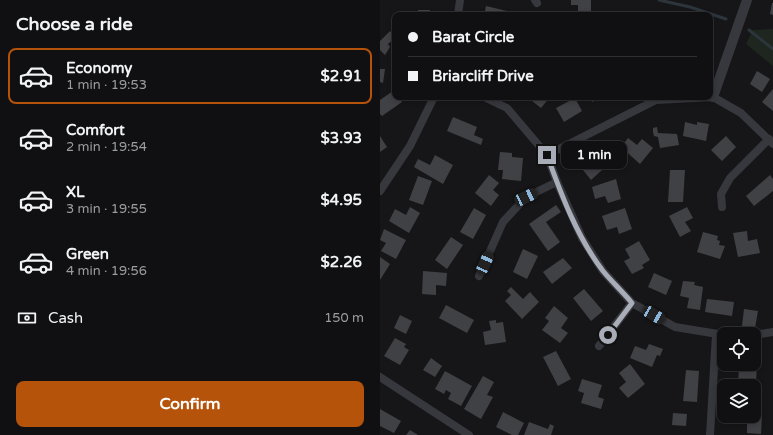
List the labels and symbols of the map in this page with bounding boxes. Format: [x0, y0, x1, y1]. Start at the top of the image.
callout: 1 min [561, 141, 627, 169]
route end [538, 146, 556, 164]
car [513, 186, 539, 208]
car [475, 250, 495, 276]
car [641, 304, 667, 326]
route start [599, 326, 617, 344]

